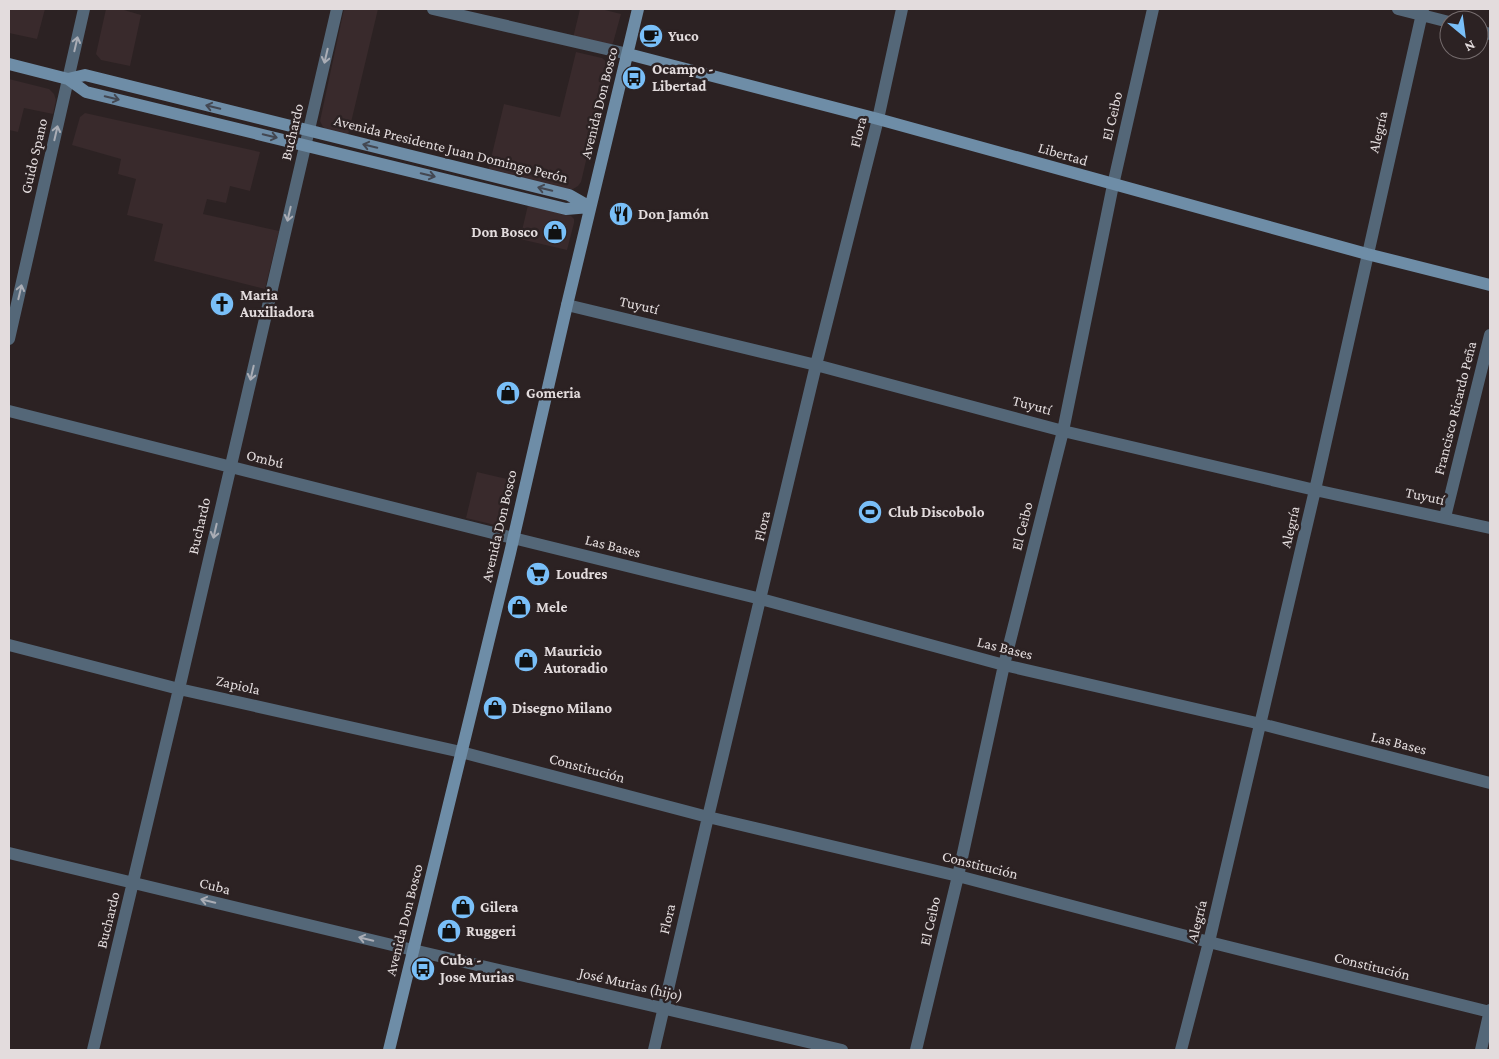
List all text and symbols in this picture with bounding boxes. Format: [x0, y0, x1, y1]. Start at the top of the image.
north arrow [1439, 10, 1489, 60]
cafe icon: Yuco [638, 23, 664, 49]
place label: Yuco [668, 28, 699, 44]
one-way arrow [72, 36, 81, 52]
text: N [1462, 37, 1478, 56]
street label: Avenida Don Bosco [577, 45, 621, 161]
one-way arrow [321, 48, 330, 64]
place label: Ocampo - Libertad [652, 61, 714, 94]
bus stop icon: Ocampo - Libertad [621, 65, 647, 91]
street label: El Ceibo [1099, 90, 1125, 142]
one-way arrow [103, 94, 119, 103]
one-way arrow [205, 101, 221, 111]
street label: Buchardo [278, 102, 306, 162]
street label: Alegría [1365, 109, 1392, 155]
street label: Avenida Presidente Juan Domingo Perón [332, 112, 570, 187]
street label: Flora [847, 115, 869, 149]
street label: Guido Spano [18, 117, 51, 195]
one-way arrow [52, 126, 61, 142]
one-way arrow [261, 132, 277, 141]
street label: Libertad [1036, 139, 1090, 169]
one-way arrow [363, 141, 379, 150]
one-way arrow [419, 171, 435, 180]
one-way arrow [537, 184, 553, 193]
restaurant icon: Don Jamón [608, 201, 634, 227]
one-way arrow [284, 206, 293, 222]
place label: Don Jamón [638, 206, 709, 222]
shop icon: Don Bosco [542, 219, 568, 245]
place label: Don Bosco [471, 224, 538, 240]
one-way arrow [15, 284, 25, 300]
place label: Maria Auxiliadora [239, 287, 315, 320]
church icon: Maria Auxiliadora [209, 291, 235, 317]
street label: Tuyutí [618, 293, 661, 318]
street label: Francisco Ricardo Peña [1431, 339, 1479, 476]
one-way arrow [247, 364, 256, 380]
shop icon: Gomeria [495, 380, 521, 406]
place label: Gomeria [526, 385, 582, 401]
street label: Tuyutí [1010, 392, 1054, 419]
street label: Ombú [245, 447, 285, 471]
street label: Avenida Don Bosco [478, 468, 520, 584]
street label: Tuyutí [1404, 484, 1447, 509]
street label: Buchardo [185, 496, 213, 556]
sports icon: Club Discobolo [857, 499, 883, 525]
street label: El Ceibo [1008, 500, 1036, 552]
place label: Club Discobolo [888, 504, 985, 520]
street label: Alegría [1277, 504, 1304, 550]
street label: Flora [751, 509, 773, 543]
one-way arrow [210, 522, 219, 538]
street label: Las Bases [584, 531, 643, 561]
supermarket icon: Loudres [525, 561, 551, 587]
place label: Loudres [556, 566, 607, 582]
shop icon: Mele [506, 594, 532, 620]
place label: Mele [536, 599, 567, 615]
street label: Las Bases [976, 633, 1035, 663]
place label: Mauricio Autoradio [543, 643, 608, 676]
shop icon: Mauricio Autoradio [513, 647, 539, 673]
street label: Zapiola [214, 672, 262, 699]
shop icon: Disegno Milano [482, 695, 508, 721]
place label: Disegno Milano [512, 700, 612, 716]
street label: Las Bases [1370, 728, 1429, 758]
street label: Constitución [547, 750, 627, 786]
street label: Constitución [940, 848, 1020, 882]
street label: Avenida Don Bosco [382, 862, 426, 978]
street label: Cuba [198, 874, 232, 898]
street label: Buchardo [93, 890, 123, 950]
shop icon: Gilera [450, 894, 476, 920]
street label: El Ceibo [917, 895, 943, 947]
one-way arrow [200, 896, 216, 905]
street label: Alegría [1184, 898, 1211, 944]
place label: Gilera [480, 899, 519, 915]
street label: Flora [656, 902, 678, 936]
shop icon: Ruggeri [436, 918, 462, 944]
place label: Ruggeri [466, 923, 516, 939]
one-way arrow [358, 934, 374, 943]
street label: Constitución [1332, 949, 1412, 983]
place label: Cuba - Jose Murias [438, 952, 514, 985]
bus stop icon: Cuba - Jose Murias [410, 956, 436, 982]
street label: José Murias (hijo) [575, 964, 684, 1005]

